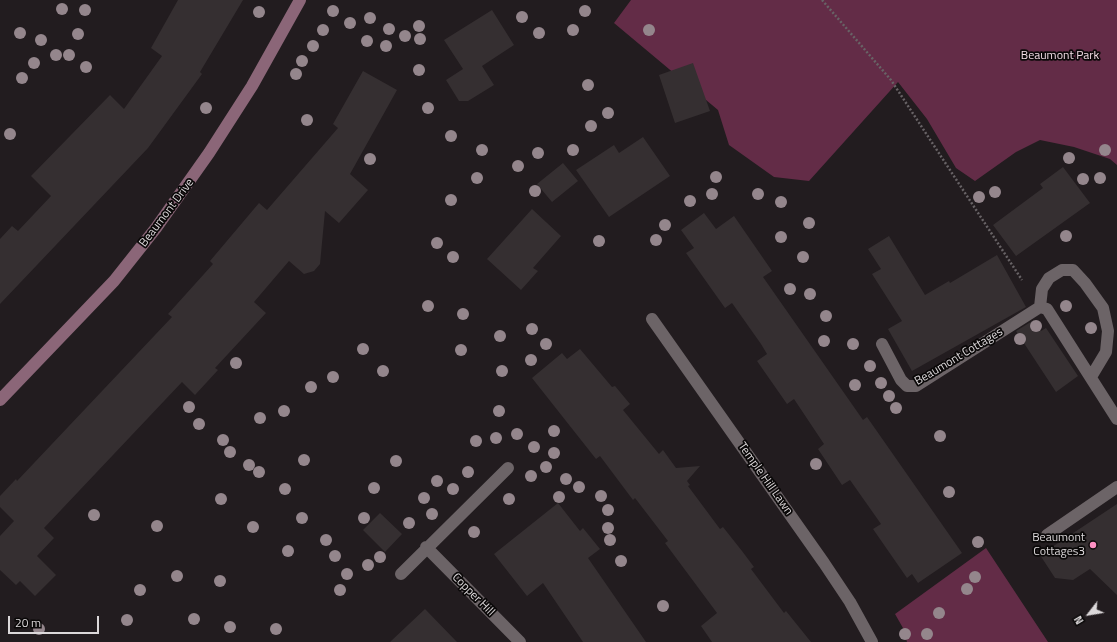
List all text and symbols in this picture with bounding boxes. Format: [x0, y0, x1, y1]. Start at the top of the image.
park label: Beaumont Park [1021, 49, 1099, 63]
street label: Beaumont Drive [137, 176, 197, 250]
street label: Beaumont Cottages [912, 325, 1006, 389]
street label: Temple Hill Lawn [735, 440, 795, 518]
place label: Beaumont Cottages3 [1032, 531, 1085, 559]
marker: Beaumont Cottages3 [1088, 540, 1098, 550]
street label: Copper Hill [449, 571, 497, 619]
north arrow [1069, 594, 1109, 634]
scale bar [10, 608, 101, 634]
text: 20 m [15, 613, 41, 632]
text: N [1070, 613, 1088, 628]

